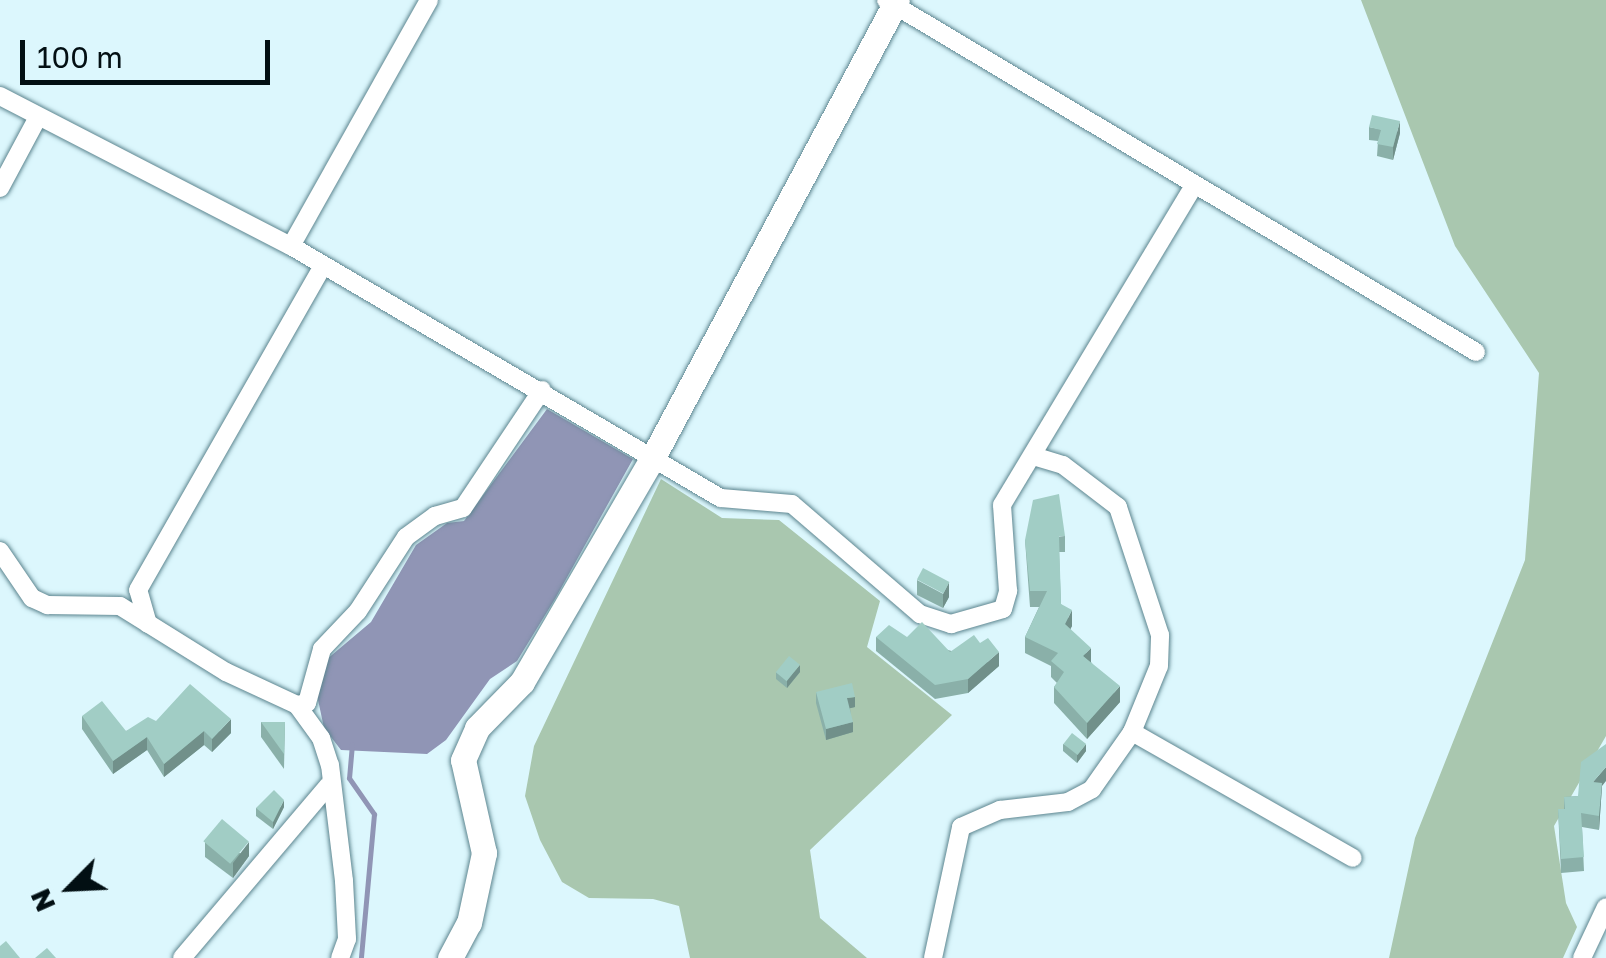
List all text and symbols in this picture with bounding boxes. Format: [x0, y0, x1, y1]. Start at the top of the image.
scale bar [25, 20, 275, 82]
text: 100 m [37, 39, 123, 75]
north arrow [20, 838, 120, 938]
text: N [23, 884, 62, 917]

